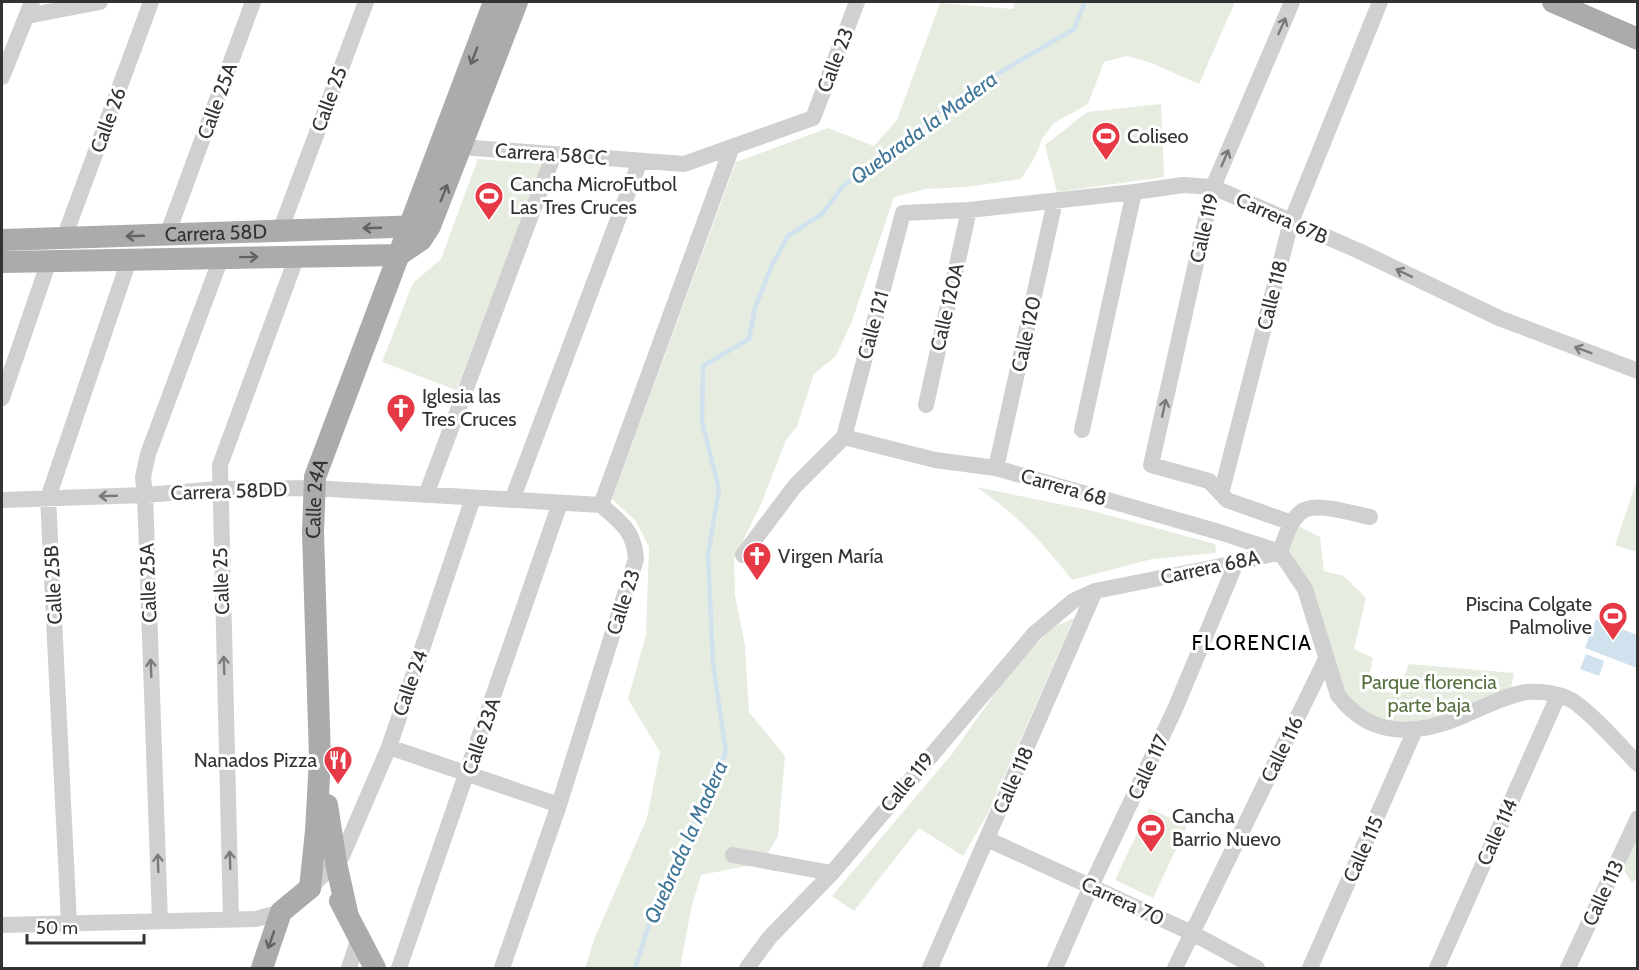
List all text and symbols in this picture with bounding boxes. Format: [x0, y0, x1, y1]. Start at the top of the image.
one-way arrow [1277, 17, 1288, 36]
street label: Calle 23 [812, 24, 858, 96]
one-way arrow [467, 46, 478, 65]
street label: Calle 25A [192, 59, 242, 143]
street label: Calle 25 [306, 63, 352, 135]
water label: Quebrada la Madera [845, 66, 1002, 189]
street label: Calle 26 [85, 84, 131, 156]
sports icon: Coliseo [1090, 120, 1122, 162]
place label: Coliseo [1127, 124, 1189, 148]
street label: Carrera 58CC [494, 138, 608, 170]
one-way arrow [1221, 149, 1232, 167]
place label: Cancha MicroFutbol Las Tres Cruces [510, 172, 677, 219]
sports icon: Cancha MicroFutbol Las Tres Cruces [473, 180, 505, 222]
one-way arrow [439, 184, 450, 202]
street label: Carrera 67B [1232, 187, 1332, 249]
street label: Calle 119 [1184, 191, 1224, 265]
street label: Carrera 58D [164, 219, 267, 247]
one-way arrow [362, 222, 382, 234]
one-way arrow [126, 230, 146, 241]
one-way arrow [238, 252, 258, 263]
street label: Calle 118 [1252, 258, 1292, 332]
street label: Calle 120A [925, 260, 969, 353]
one-way arrow [1395, 267, 1413, 279]
street label: Calle 121 [852, 288, 894, 362]
street label: Calle 120 [1006, 294, 1046, 374]
one-way arrow [1574, 344, 1593, 355]
place label: Iglesia las Tres Cruces [422, 384, 516, 431]
church icon: Iglesia las Tres Cruces [385, 392, 417, 434]
one-way arrow [1159, 399, 1170, 418]
street label: Calle 24A [301, 455, 333, 539]
street label: Carrera 68 [1018, 463, 1110, 511]
street label: Carrera 58DD [170, 477, 288, 505]
one-way arrow [99, 490, 119, 502]
church icon: Virgen María [741, 540, 773, 582]
street label: Calle 25A [135, 542, 161, 623]
place label: Virgen María [778, 544, 884, 568]
street label: Calle 25B [39, 545, 67, 625]
street label: Carrera 68A [1158, 545, 1262, 589]
street label: Calle 25 [208, 547, 234, 615]
street label: Calle 23 [601, 566, 645, 638]
place label: Piscina Colgate Palmolive [1466, 592, 1592, 639]
sports icon: Piscina Colgate Palmolive [1597, 600, 1629, 642]
district label: FLORENCIA [1192, 630, 1312, 655]
street label: Calle 24 [388, 647, 433, 719]
one-way arrow [218, 656, 230, 676]
one-way arrow [145, 658, 157, 678]
park label: Parque florencia parte baja [1361, 670, 1497, 717]
street label: Calle 23A [457, 694, 506, 778]
street label: Calle 116 [1256, 712, 1308, 786]
street label: Calle 117 [1123, 731, 1173, 803]
street label: Calle 118 [988, 743, 1038, 817]
restaurant icon: Nanados Pizza [322, 744, 354, 786]
street label: Calle 119 [875, 747, 939, 817]
place label: Nanados Pizza [194, 748, 317, 772]
water label: Quebrada la Madera [638, 757, 733, 927]
street label: Calle 114 [1472, 794, 1522, 869]
place label: Cancha Barrio Nuevo [1172, 804, 1281, 851]
sports icon: Cancha Barrio Nuevo [1135, 812, 1167, 854]
street label: Calle 115 [1338, 812, 1388, 886]
one-way arrow [224, 851, 235, 871]
one-way arrow [152, 853, 163, 873]
street label: Calle 113 [1577, 856, 1629, 930]
street label: Carrera 70 [1078, 871, 1168, 931]
scale bar [27, 907, 144, 945]
text: 50 m [36, 917, 78, 939]
one-way arrow [265, 930, 276, 949]

